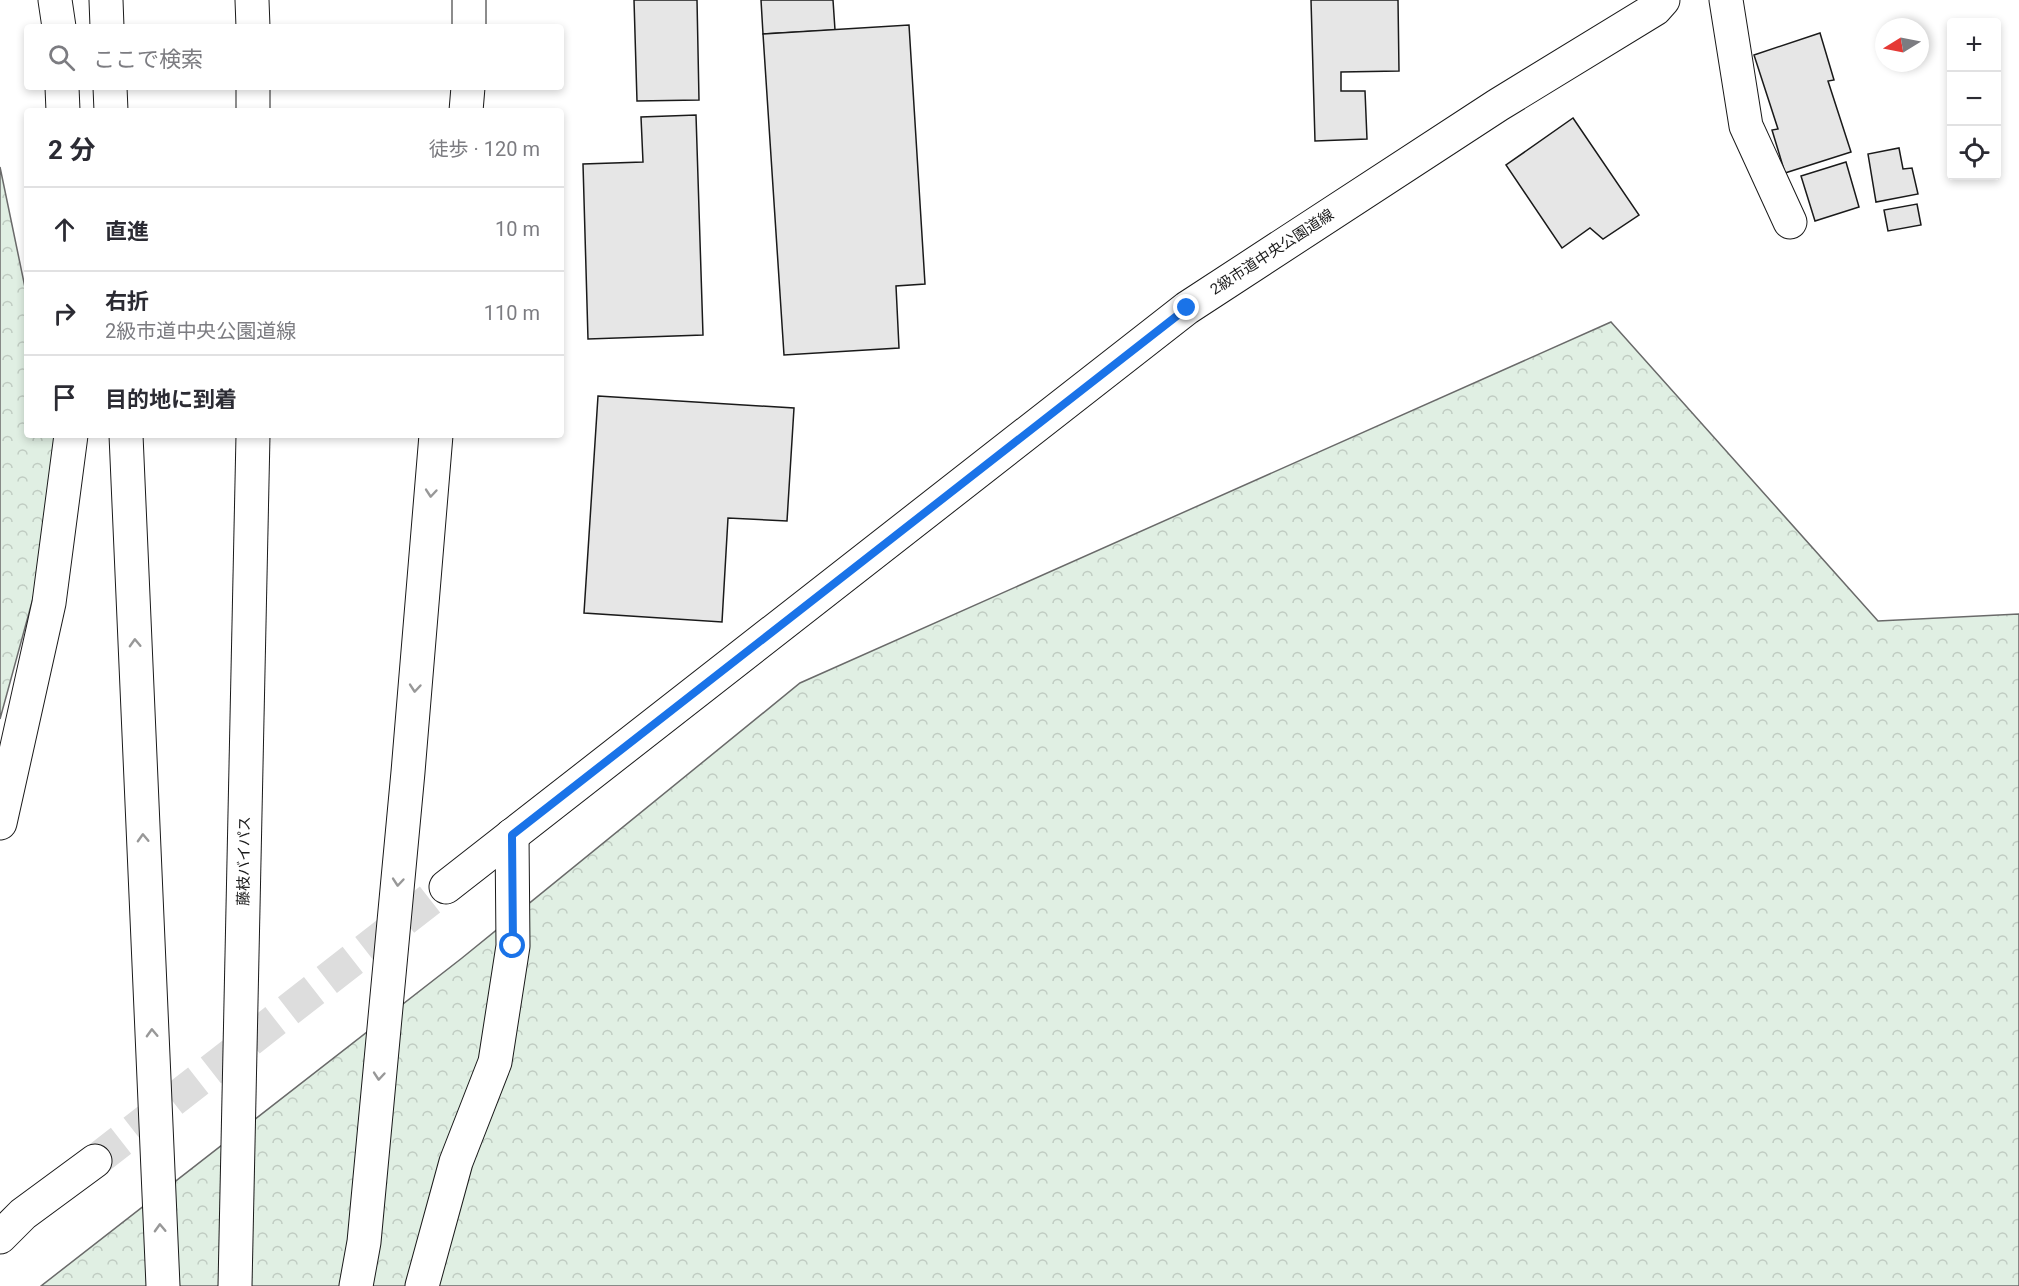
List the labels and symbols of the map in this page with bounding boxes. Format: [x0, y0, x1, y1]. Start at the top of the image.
north arrow [1875, 18, 1929, 72]
street label: 2級市道中央公園道線 [1207, 205, 1337, 299]
route end [1173, 294, 1199, 320]
one-way arrow [425, 489, 438, 498]
one-way arrow [129, 639, 141, 648]
one-way arrow [409, 683, 422, 692]
street label: 藤枝バイパス [234, 816, 254, 906]
one-way arrow [137, 833, 150, 842]
one-way arrow [392, 877, 405, 886]
route start [499, 932, 525, 958]
one-way arrow [145, 1028, 158, 1037]
one-way arrow [373, 1071, 386, 1081]
one-way arrow [154, 1223, 167, 1232]

